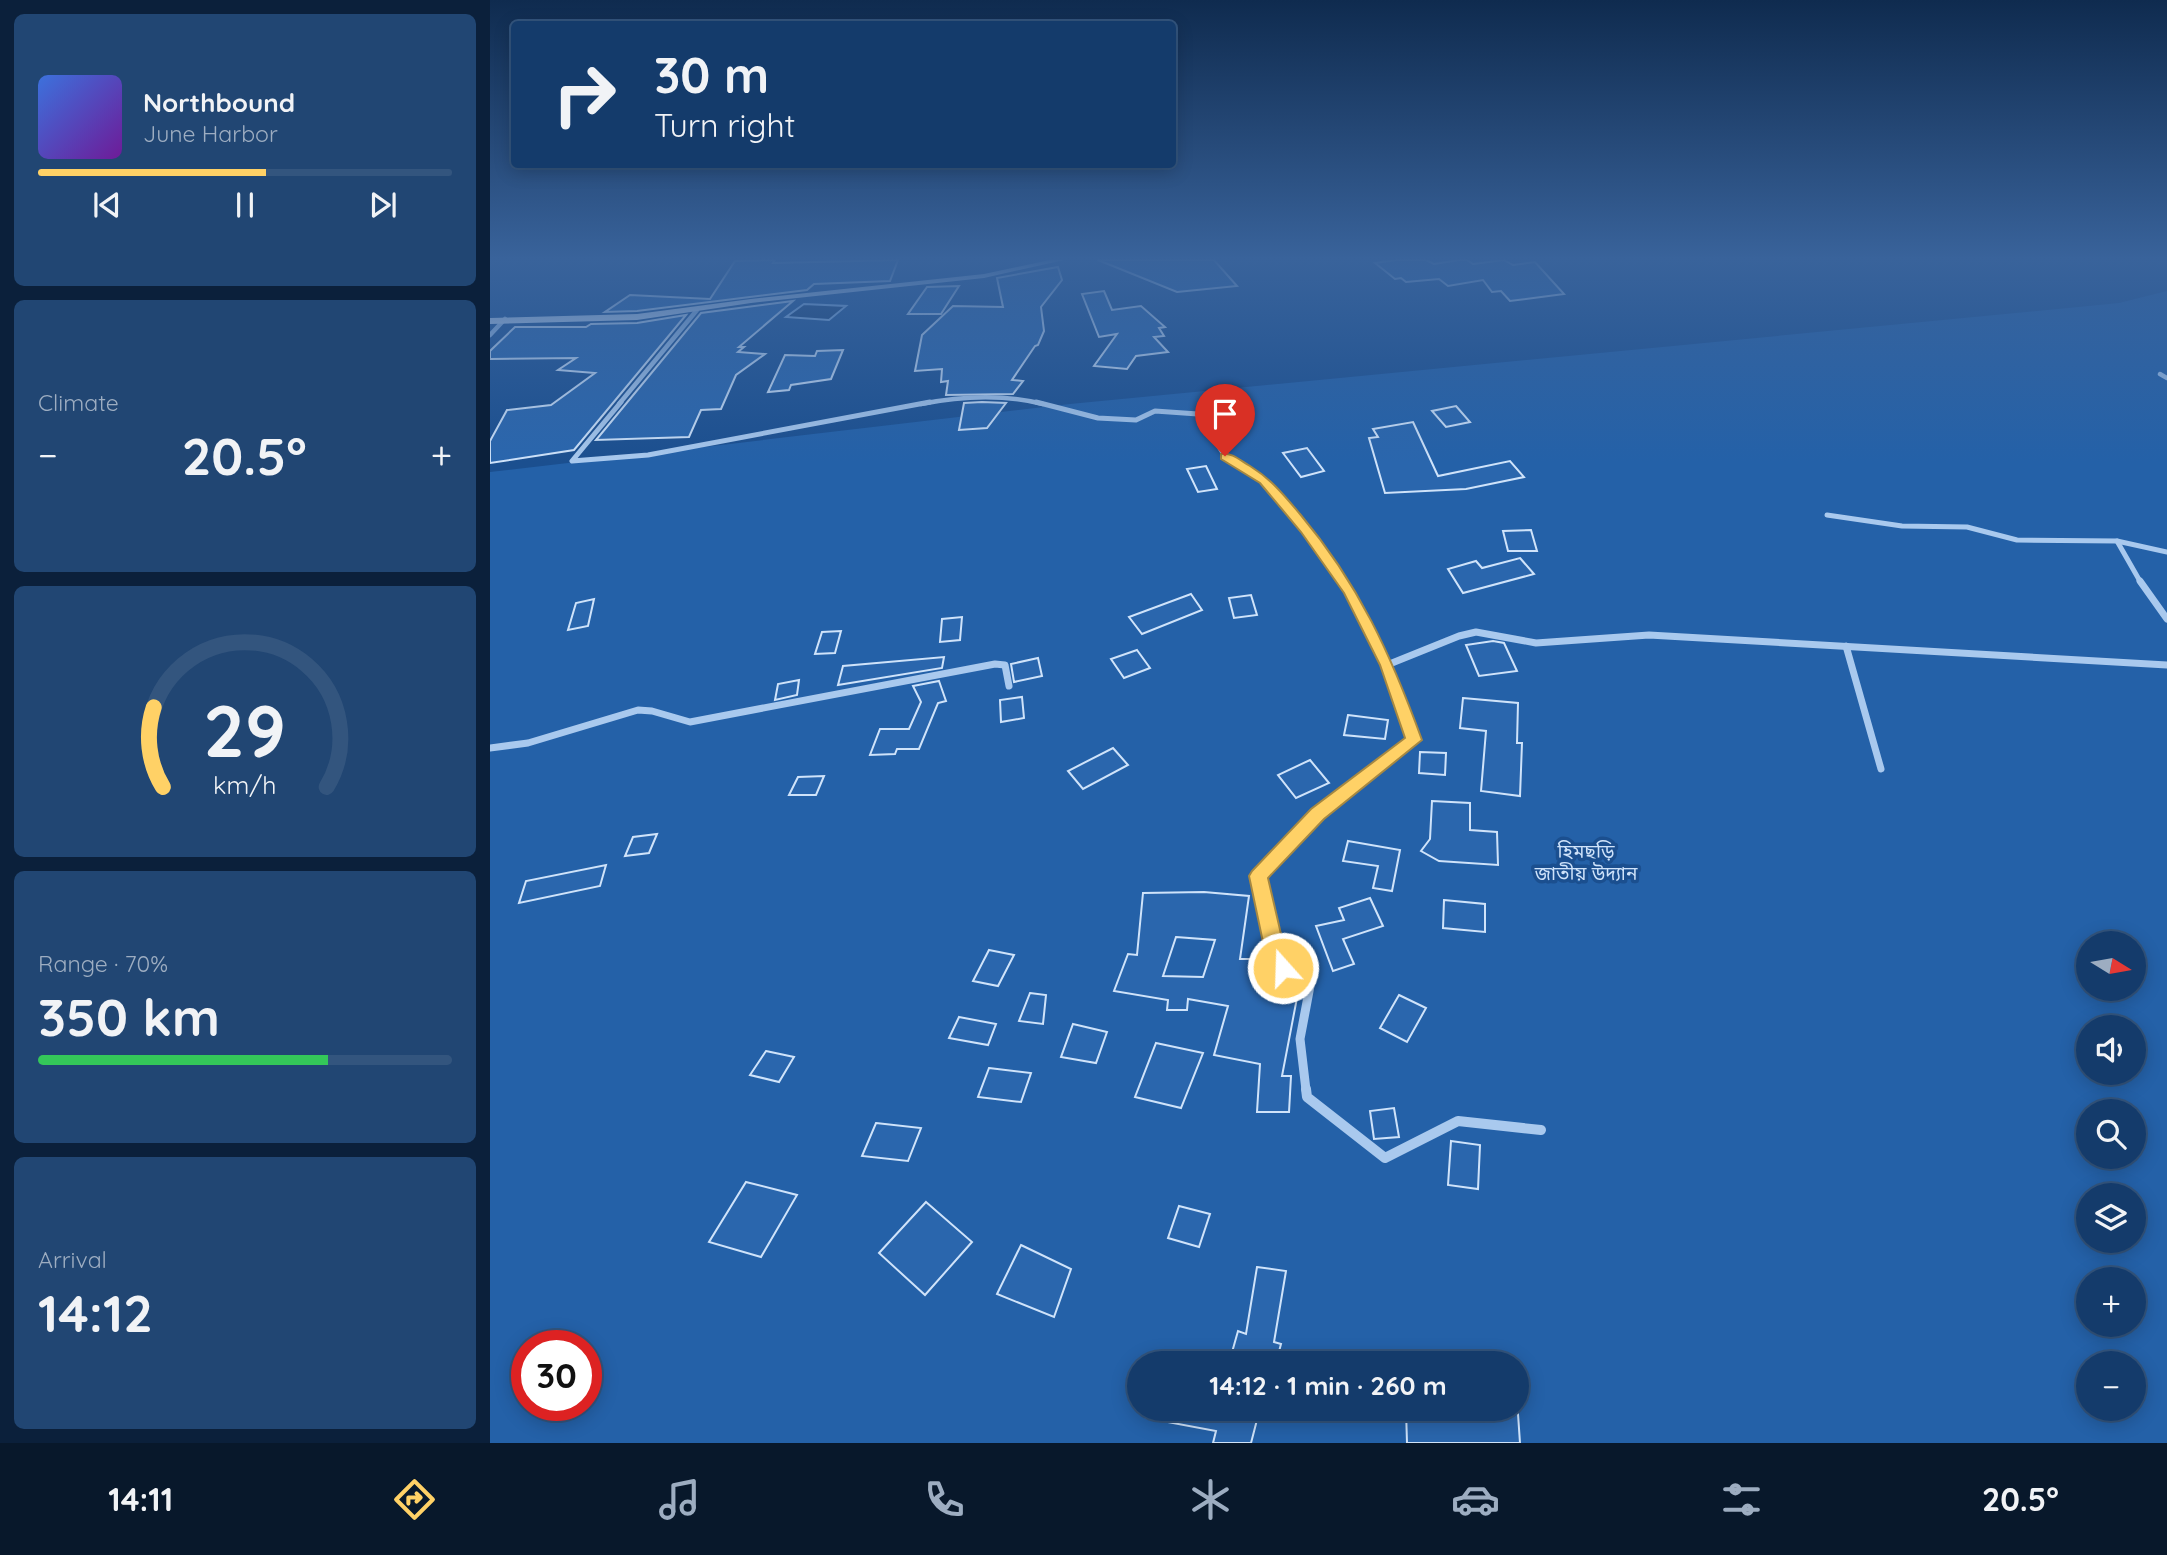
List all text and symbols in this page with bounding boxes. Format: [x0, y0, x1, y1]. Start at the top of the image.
text: 30 m [654, 44, 769, 105]
icon: right [539, 49, 630, 140]
text: Northbound [143, 86, 295, 119]
text: Turn right [654, 105, 795, 145]
text: June Harbor [143, 119, 278, 148]
icon: previous [88, 186, 126, 224]
icon: pause [226, 186, 264, 224]
icon: next [364, 186, 402, 224]
pin [1195, 384, 1255, 456]
text: Climate [38, 388, 119, 417]
icon: arrive [1206, 395, 1244, 433]
text: 20.5° [182, 423, 307, 488]
text: − [38, 431, 58, 479]
text: + [431, 431, 452, 479]
text: 29 [204, 685, 286, 776]
text: km/h [213, 769, 277, 800]
park label: হিমছড়ি জাতীয় উদ্যান [1534, 839, 1638, 885]
position arrow [1246, 931, 1320, 1005]
north arrow [2076, 931, 2146, 1001]
map controls [2076, 931, 2146, 1421]
text: Range · 70% [38, 949, 168, 978]
text: 350 km [38, 984, 220, 1049]
button: sound [2076, 1015, 2146, 1085]
button: search [2076, 1099, 2146, 1169]
button: layers [2076, 1183, 2146, 1253]
text: Arrival [38, 1245, 107, 1274]
button: + [2076, 1267, 2146, 1337]
text: 14:12 [38, 1280, 153, 1345]
speed limit sign: 30 [511, 1330, 602, 1421]
button: − [2076, 1351, 2146, 1421]
text: 14:12 · 1 min · 260 m [1209, 1369, 1447, 1402]
icon: directions [390, 1475, 439, 1524]
icon: music [655, 1475, 704, 1524]
icon: phone [920, 1475, 969, 1524]
icon: climate [1186, 1475, 1235, 1524]
icon: car [1451, 1475, 1500, 1524]
icon: filters [1717, 1475, 1766, 1524]
text: 14:11 [108, 1479, 173, 1519]
text: 20.5° [1982, 1479, 2059, 1519]

